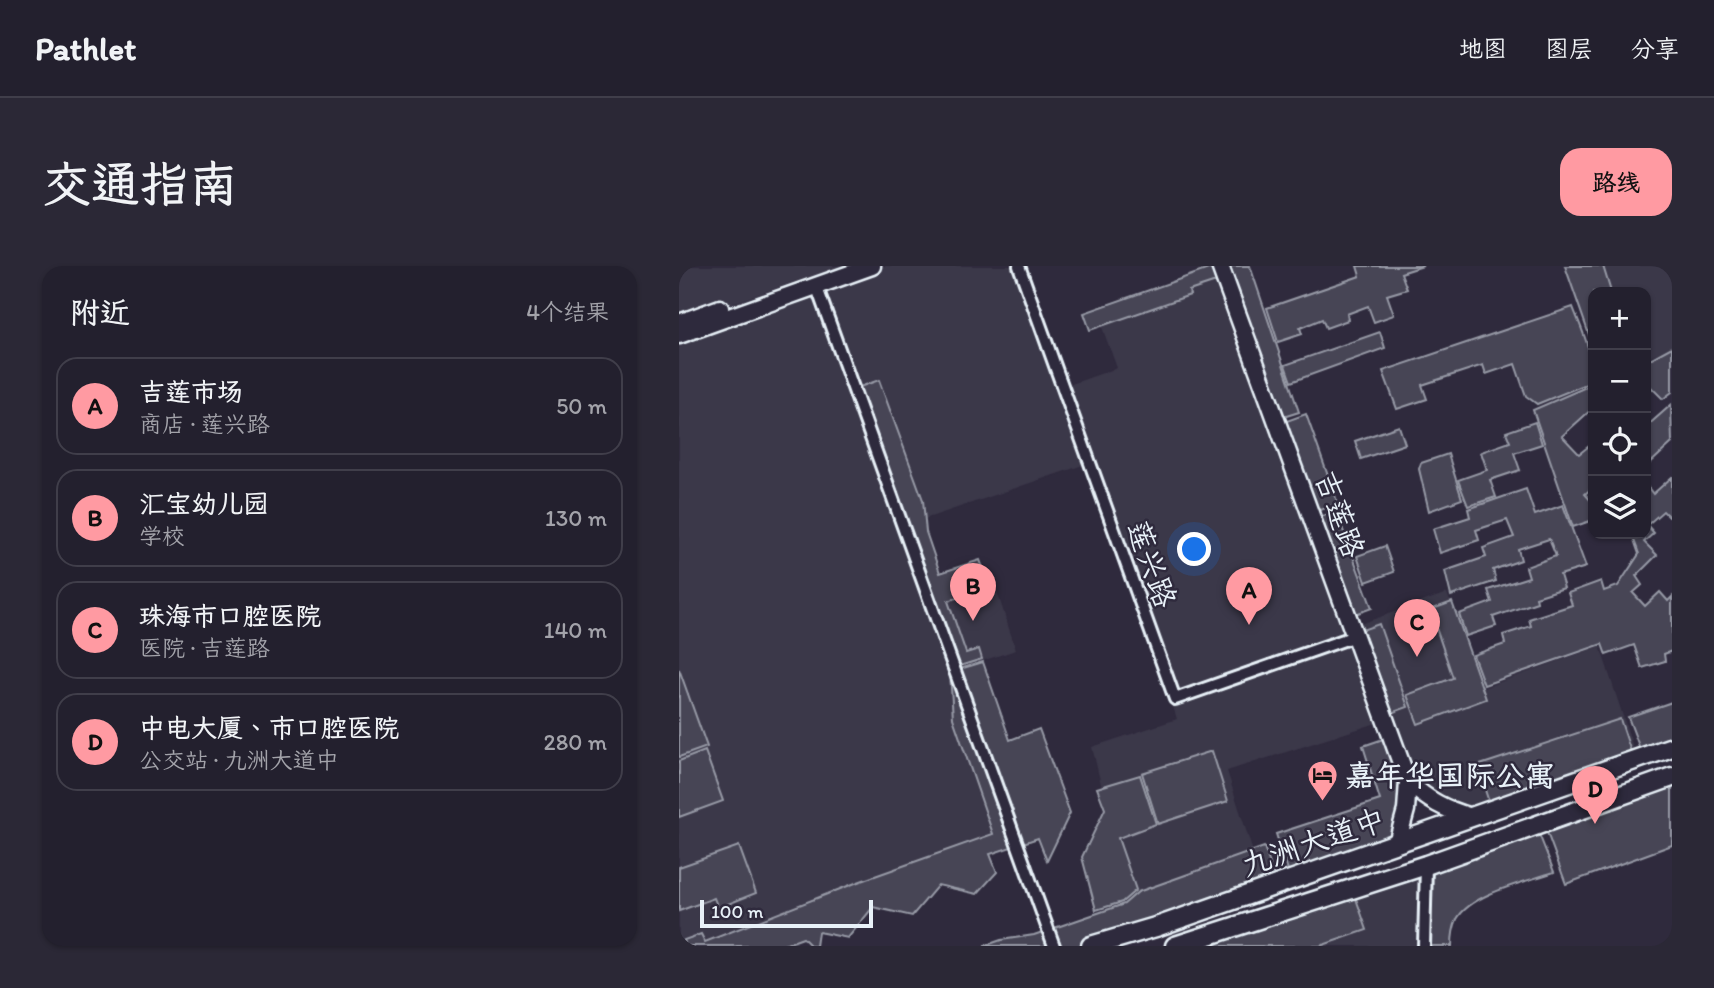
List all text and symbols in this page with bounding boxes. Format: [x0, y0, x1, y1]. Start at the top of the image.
text: Pathlet [35, 29, 137, 68]
text: 地图 [1459, 34, 1507, 63]
text: 图层 [1545, 34, 1593, 63]
text: 分享 [1631, 34, 1679, 63]
button: 路线 [1560, 148, 1672, 216]
text: 交通指南 [42, 154, 238, 213]
map controls [1588, 287, 1651, 539]
button: + [1588, 287, 1651, 350]
text: 附近 [70, 294, 130, 331]
text: 4个结果 [526, 298, 609, 326]
button: − [1588, 350, 1651, 413]
text: 吉莲市场 [139, 376, 243, 408]
text: A [88, 392, 102, 420]
text: 50 m [556, 392, 607, 420]
text: 商店 · 莲兴路 [139, 410, 270, 438]
button: locate [1588, 413, 1651, 476]
street label: 吉莲路 [1307, 465, 1373, 563]
button: layers [1588, 476, 1651, 539]
text: 汇宝幼儿园 [139, 488, 269, 520]
text: B [88, 504, 102, 532]
text: 130 m [545, 504, 607, 532]
street label: 莲兴路 [1119, 515, 1185, 613]
text: 学校 [139, 522, 185, 550]
your location [1177, 532, 1211, 566]
pin: B [950, 563, 996, 621]
pin: A [1226, 567, 1272, 625]
pin: C [1394, 599, 1440, 657]
text: 珠海市口腔医院 [139, 600, 321, 632]
text: C [88, 616, 102, 644]
text: 140 m [544, 616, 607, 644]
text: 医院 · 吉莲路 [139, 634, 270, 662]
text: 中电大厦、市口腔医院 [139, 712, 399, 744]
text: D [87, 728, 103, 756]
text: 280 m [544, 728, 607, 756]
text: 公交站 · 九洲大道中 [139, 746, 339, 774]
place label: 嘉年华国际公寓 [1345, 757, 1555, 794]
hotel icon: 嘉年华国际公寓 [1305, 758, 1339, 802]
pin: D [1572, 766, 1618, 824]
street label: 九洲大道中 [1236, 800, 1390, 884]
scale bar [700, 897, 873, 929]
text: 100 m [711, 900, 763, 923]

